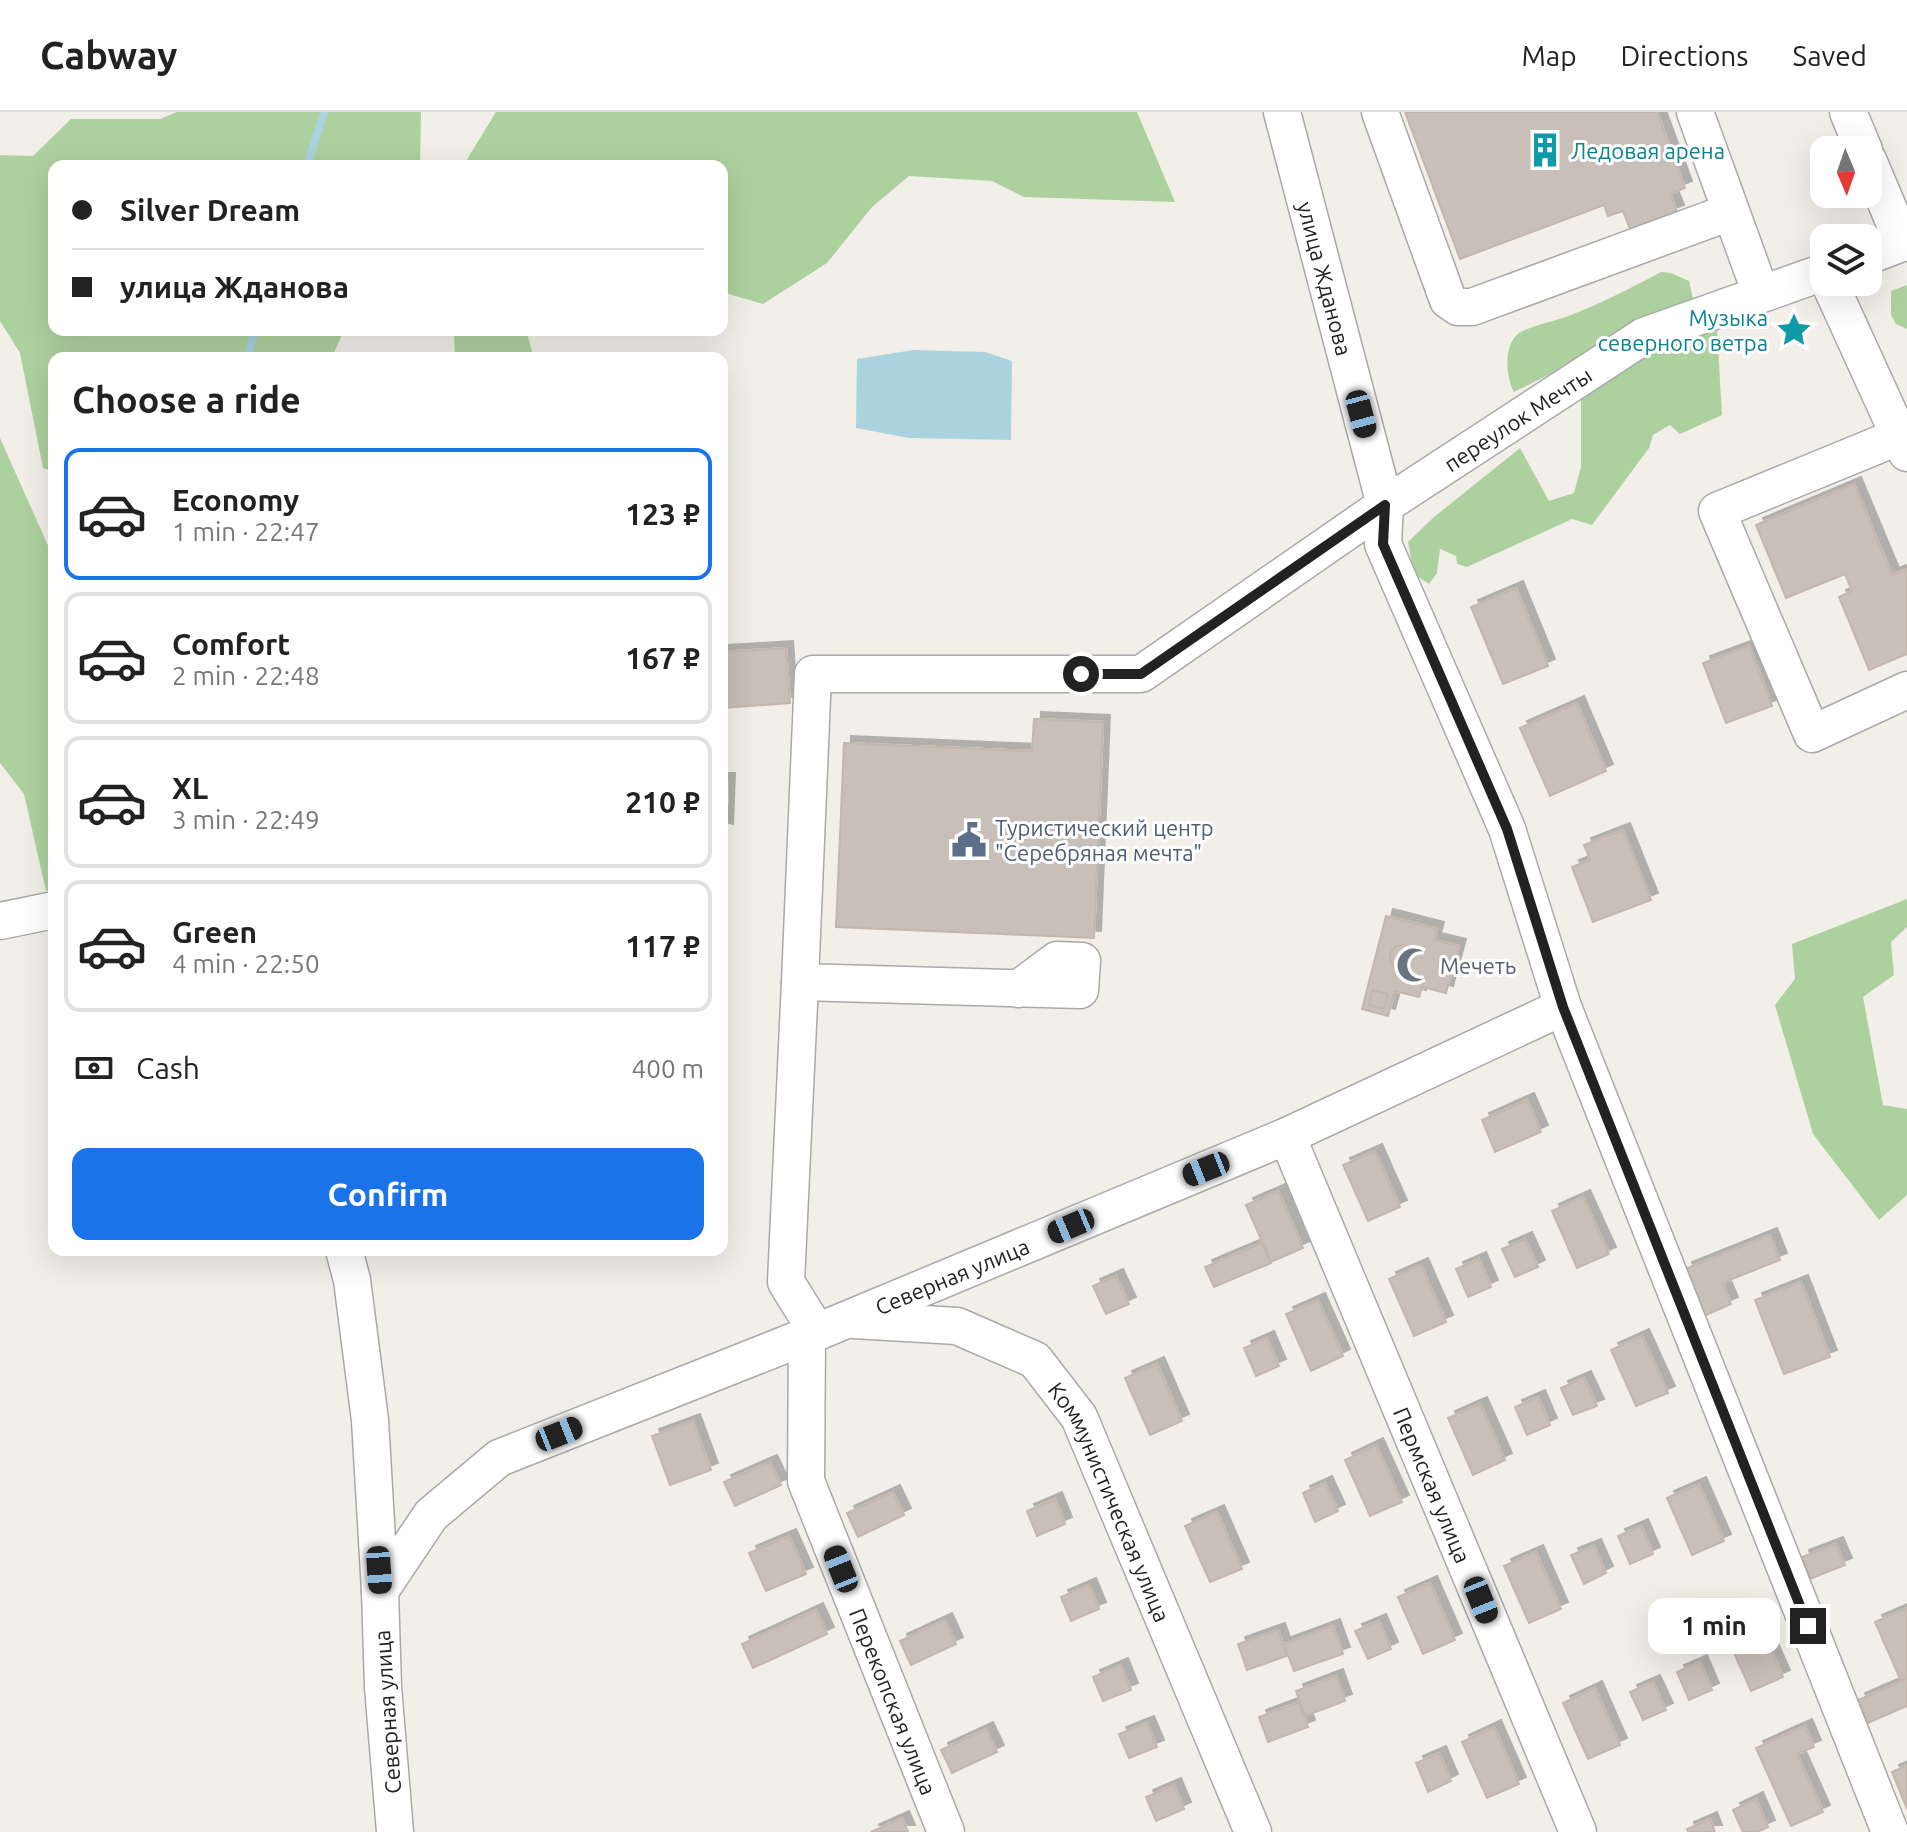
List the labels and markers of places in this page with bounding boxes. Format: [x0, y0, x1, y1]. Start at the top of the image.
building icon: Ледовая арена [1526, 131, 1564, 169]
place label: Ледовая арена [1571, 138, 1725, 163]
place label: Музыка северного ветра [1598, 305, 1768, 355]
place icon: Музыка северного ветра [1775, 311, 1813, 349]
place label: Туристический центр "Серебряная мечта" [995, 815, 1214, 865]
public building icon: Туристический центр "Серебряная мечта" [950, 821, 988, 859]
mosque icon: Мечеть [1395, 946, 1433, 984]
place label: Мечеть [1440, 953, 1516, 978]

